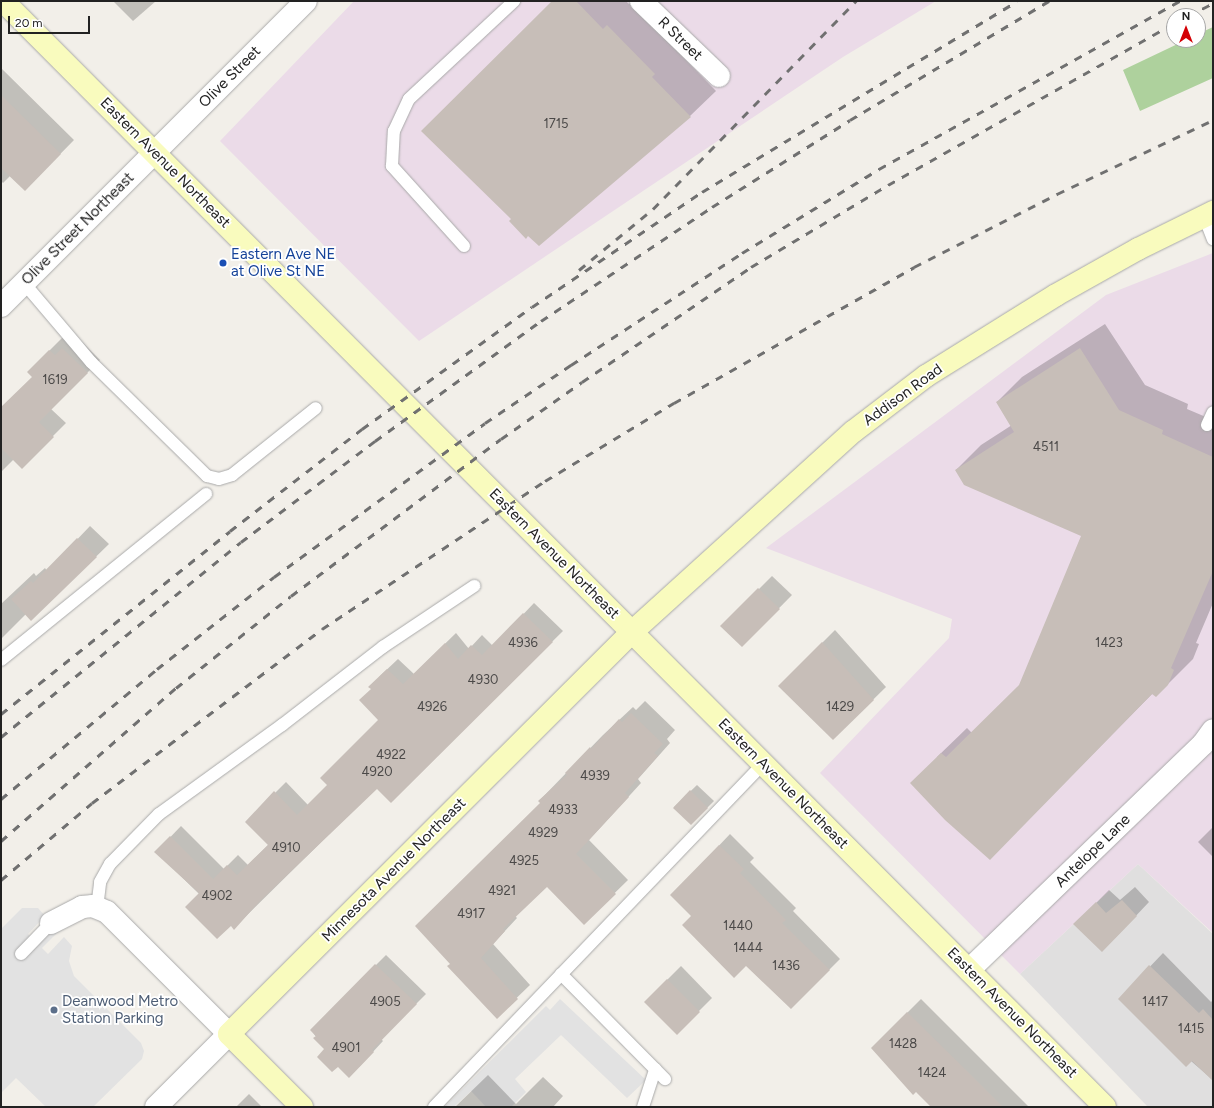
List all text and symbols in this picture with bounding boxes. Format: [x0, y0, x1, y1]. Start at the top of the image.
scale bar [10, 8, 92, 34]
north arrow [1166, 8, 1206, 48]
text: N [1182, 10, 1190, 23]
street label: R Street [654, 13, 706, 65]
text: 20 m [15, 16, 43, 30]
street label: Olive Street [195, 42, 265, 112]
street label: Eastern Avenue Northeast [96, 94, 234, 232]
house number: 1715 [543, 116, 569, 132]
street label: Olive Street Northeast [18, 169, 138, 289]
place label: Eastern Ave NE at Olive St NE [231, 245, 335, 280]
marker: Eastern Ave NE at Olive St NE [218, 258, 228, 268]
street label: Addison Road [860, 360, 946, 430]
house number: 1619 [42, 372, 68, 388]
house number: 4511 [1033, 439, 1059, 455]
street label: Eastern Avenue Northeast [485, 485, 623, 623]
house number: 4936 [508, 635, 538, 651]
house number: 1423 [1095, 635, 1123, 651]
house number: 4930 [468, 672, 498, 688]
house number: 4926 [417, 699, 447, 715]
house number: 1429 [826, 699, 854, 715]
street label: Eastern Avenue Northeast [714, 715, 852, 853]
house number: 4922 [376, 747, 406, 763]
house number: 4920 [361, 764, 393, 780]
house number: 4939 [580, 768, 610, 784]
street label: Minnesota Avenue Northeast [318, 794, 470, 946]
house number: 4933 [548, 802, 578, 818]
street label: Antelope Lane [1052, 811, 1134, 891]
house number: 4929 [528, 825, 558, 841]
house number: 4910 [271, 840, 301, 856]
house number: 4925 [509, 853, 539, 869]
house number: 4921 [488, 883, 516, 899]
house number: 4902 [201, 888, 233, 904]
house number: 4917 [457, 906, 485, 922]
house number: 1440 [723, 918, 753, 934]
house number: 1444 [733, 940, 763, 956]
street label: Eastern Avenue Northeast [943, 944, 1081, 1082]
house number: 1436 [772, 958, 800, 974]
place label: Deanwood Metro Station Parking [62, 992, 178, 1027]
house number: 4905 [369, 994, 401, 1010]
house number: 1417 [1142, 994, 1168, 1010]
marker: Deanwood Metro Station Parking [49, 1005, 59, 1015]
house number: 1415 [1178, 1021, 1204, 1037]
house number: 1428 [889, 1036, 917, 1052]
house number: 4901 [331, 1040, 361, 1056]
house number: 1424 [918, 1065, 946, 1081]

